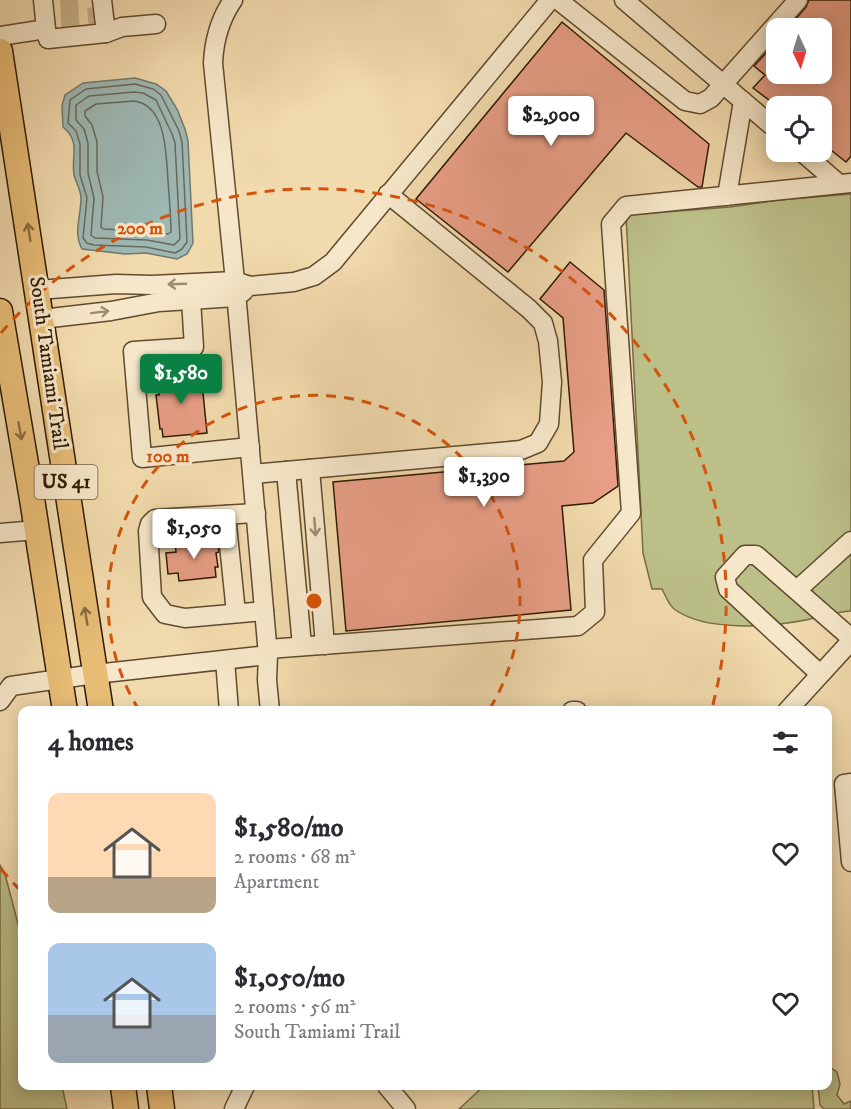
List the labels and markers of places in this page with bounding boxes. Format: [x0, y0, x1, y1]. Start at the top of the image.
pin: $2,900 [502, 96, 600, 147]
pin: $1,580 [132, 354, 230, 405]
pin: $1,390 [435, 457, 533, 508]
pin: $1,050 [145, 509, 243, 560]
centre of rings [304, 591, 324, 611]

